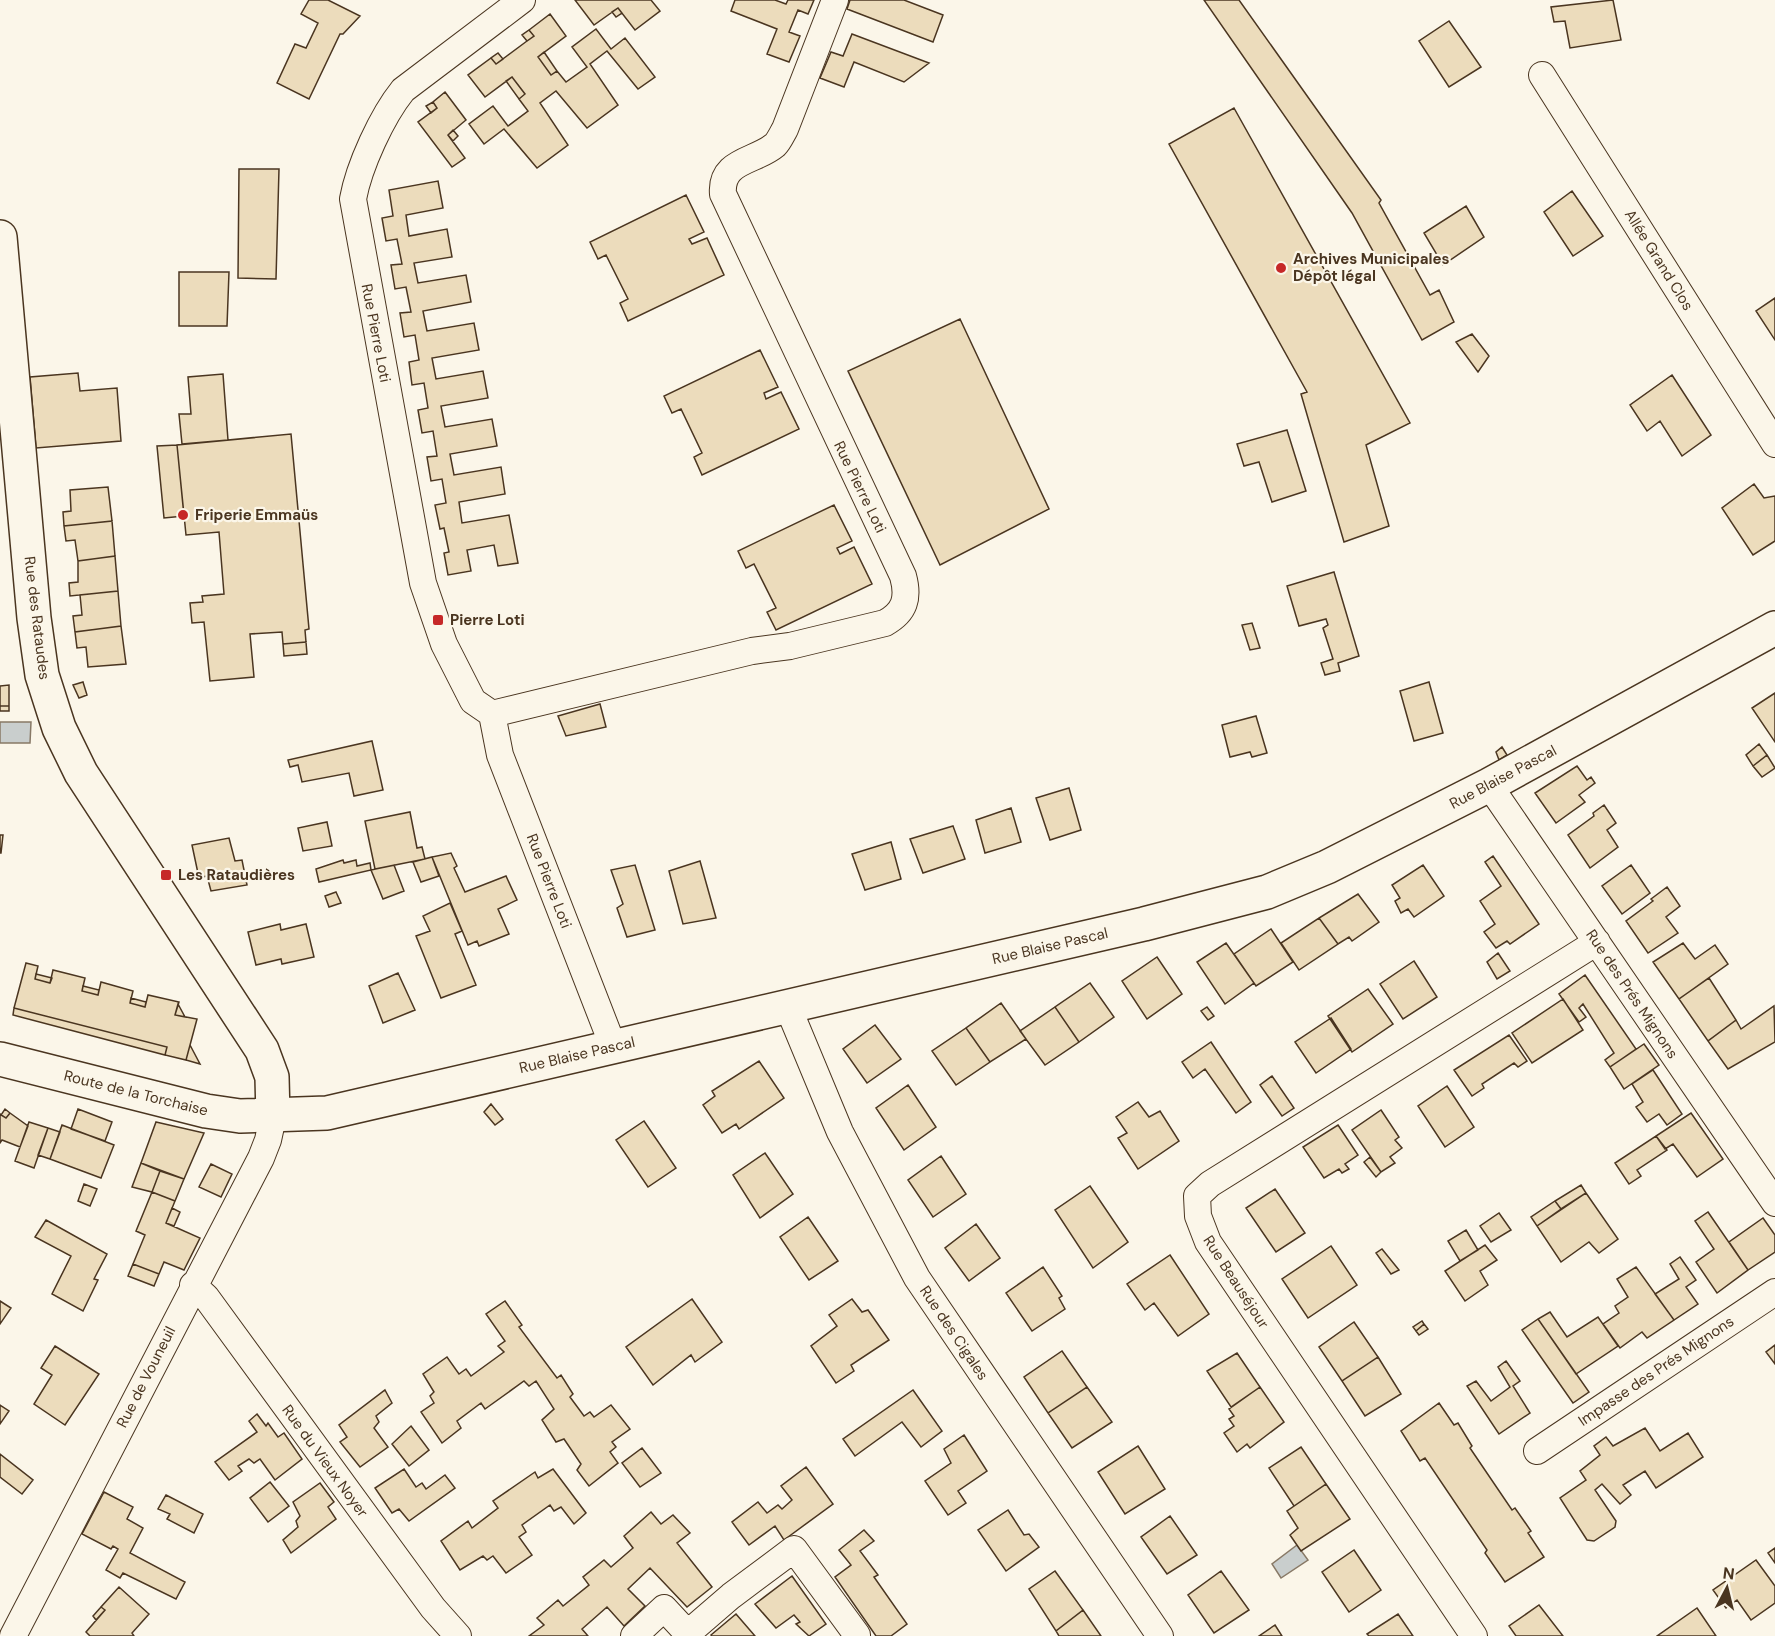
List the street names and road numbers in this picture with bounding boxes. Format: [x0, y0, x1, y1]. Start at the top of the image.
street label: Allée Grand Clos [1620, 206, 1698, 314]
street label: Rue Pierre Loti [357, 282, 395, 384]
street label: Rue Pierre Loti [829, 438, 891, 536]
street label: Rue des Rataudes [20, 555, 54, 681]
street label: Rue Blaise Pascal [1446, 740, 1560, 814]
street label: Rue Pierre Loti [522, 831, 576, 931]
street label: Rue Blaise Pascal [990, 923, 1110, 969]
street label: Rue des Prés Mignons [1581, 926, 1683, 1062]
street label: Rue Blaise Pascal [517, 1032, 637, 1078]
street label: Route de la Torchaise [62, 1065, 210, 1121]
street label: Rue Beauséjour [1198, 1232, 1274, 1333]
street label: Rue des Cigales [915, 1282, 993, 1384]
street label: Impasse des Prés Mignons [1574, 1311, 1738, 1431]
street label: Rue de Vouneuil [112, 1323, 180, 1431]
street label: Rue du Vieux Noyer [277, 1401, 373, 1522]

